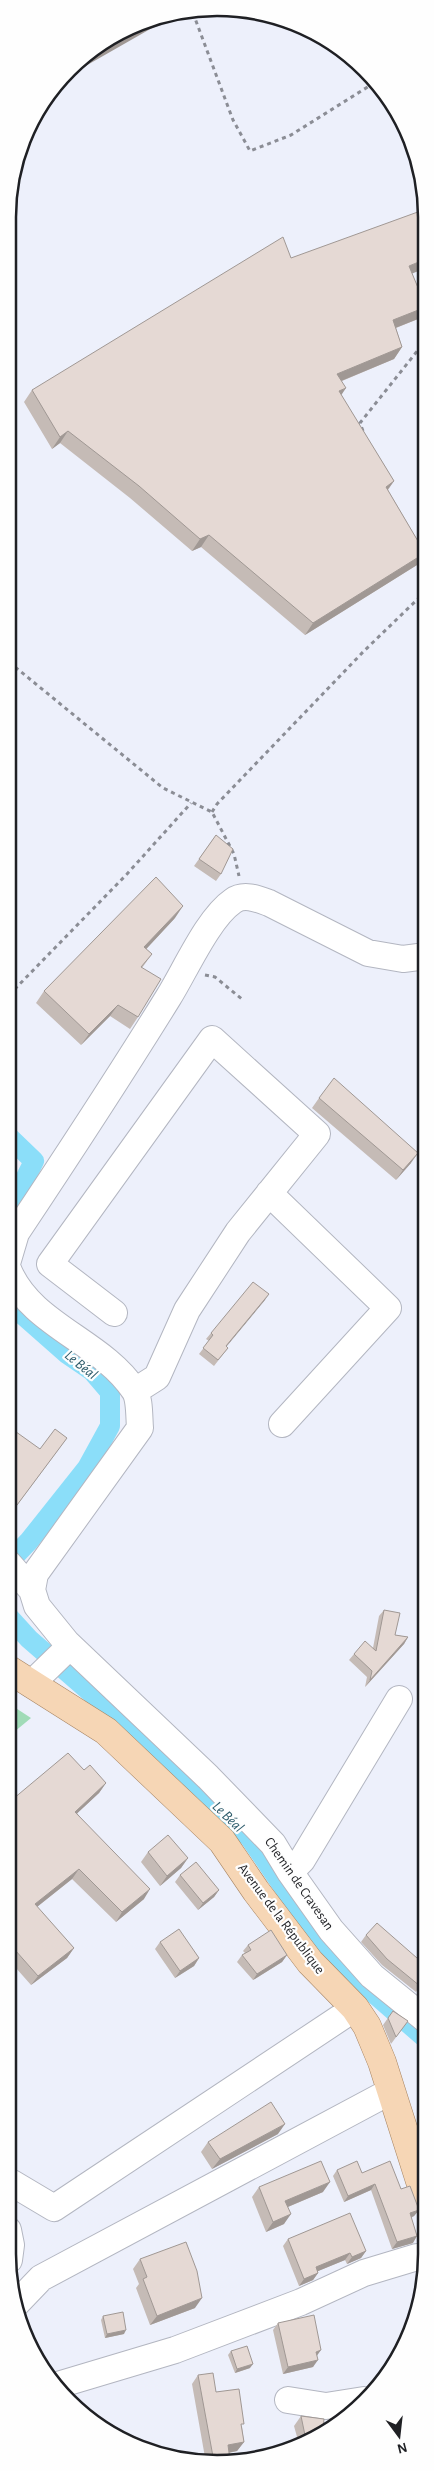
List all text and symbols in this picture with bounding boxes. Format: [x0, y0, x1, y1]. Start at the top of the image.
water label: Le Béal [62, 1347, 100, 1383]
water label: Le Béal [209, 1799, 247, 1836]
street label: Chemin de Cravesan [262, 1835, 336, 1933]
street label: Avenue de la République [235, 1861, 327, 1977]
north arrow [374, 2411, 424, 2461]
text: N [396, 2440, 409, 2456]

